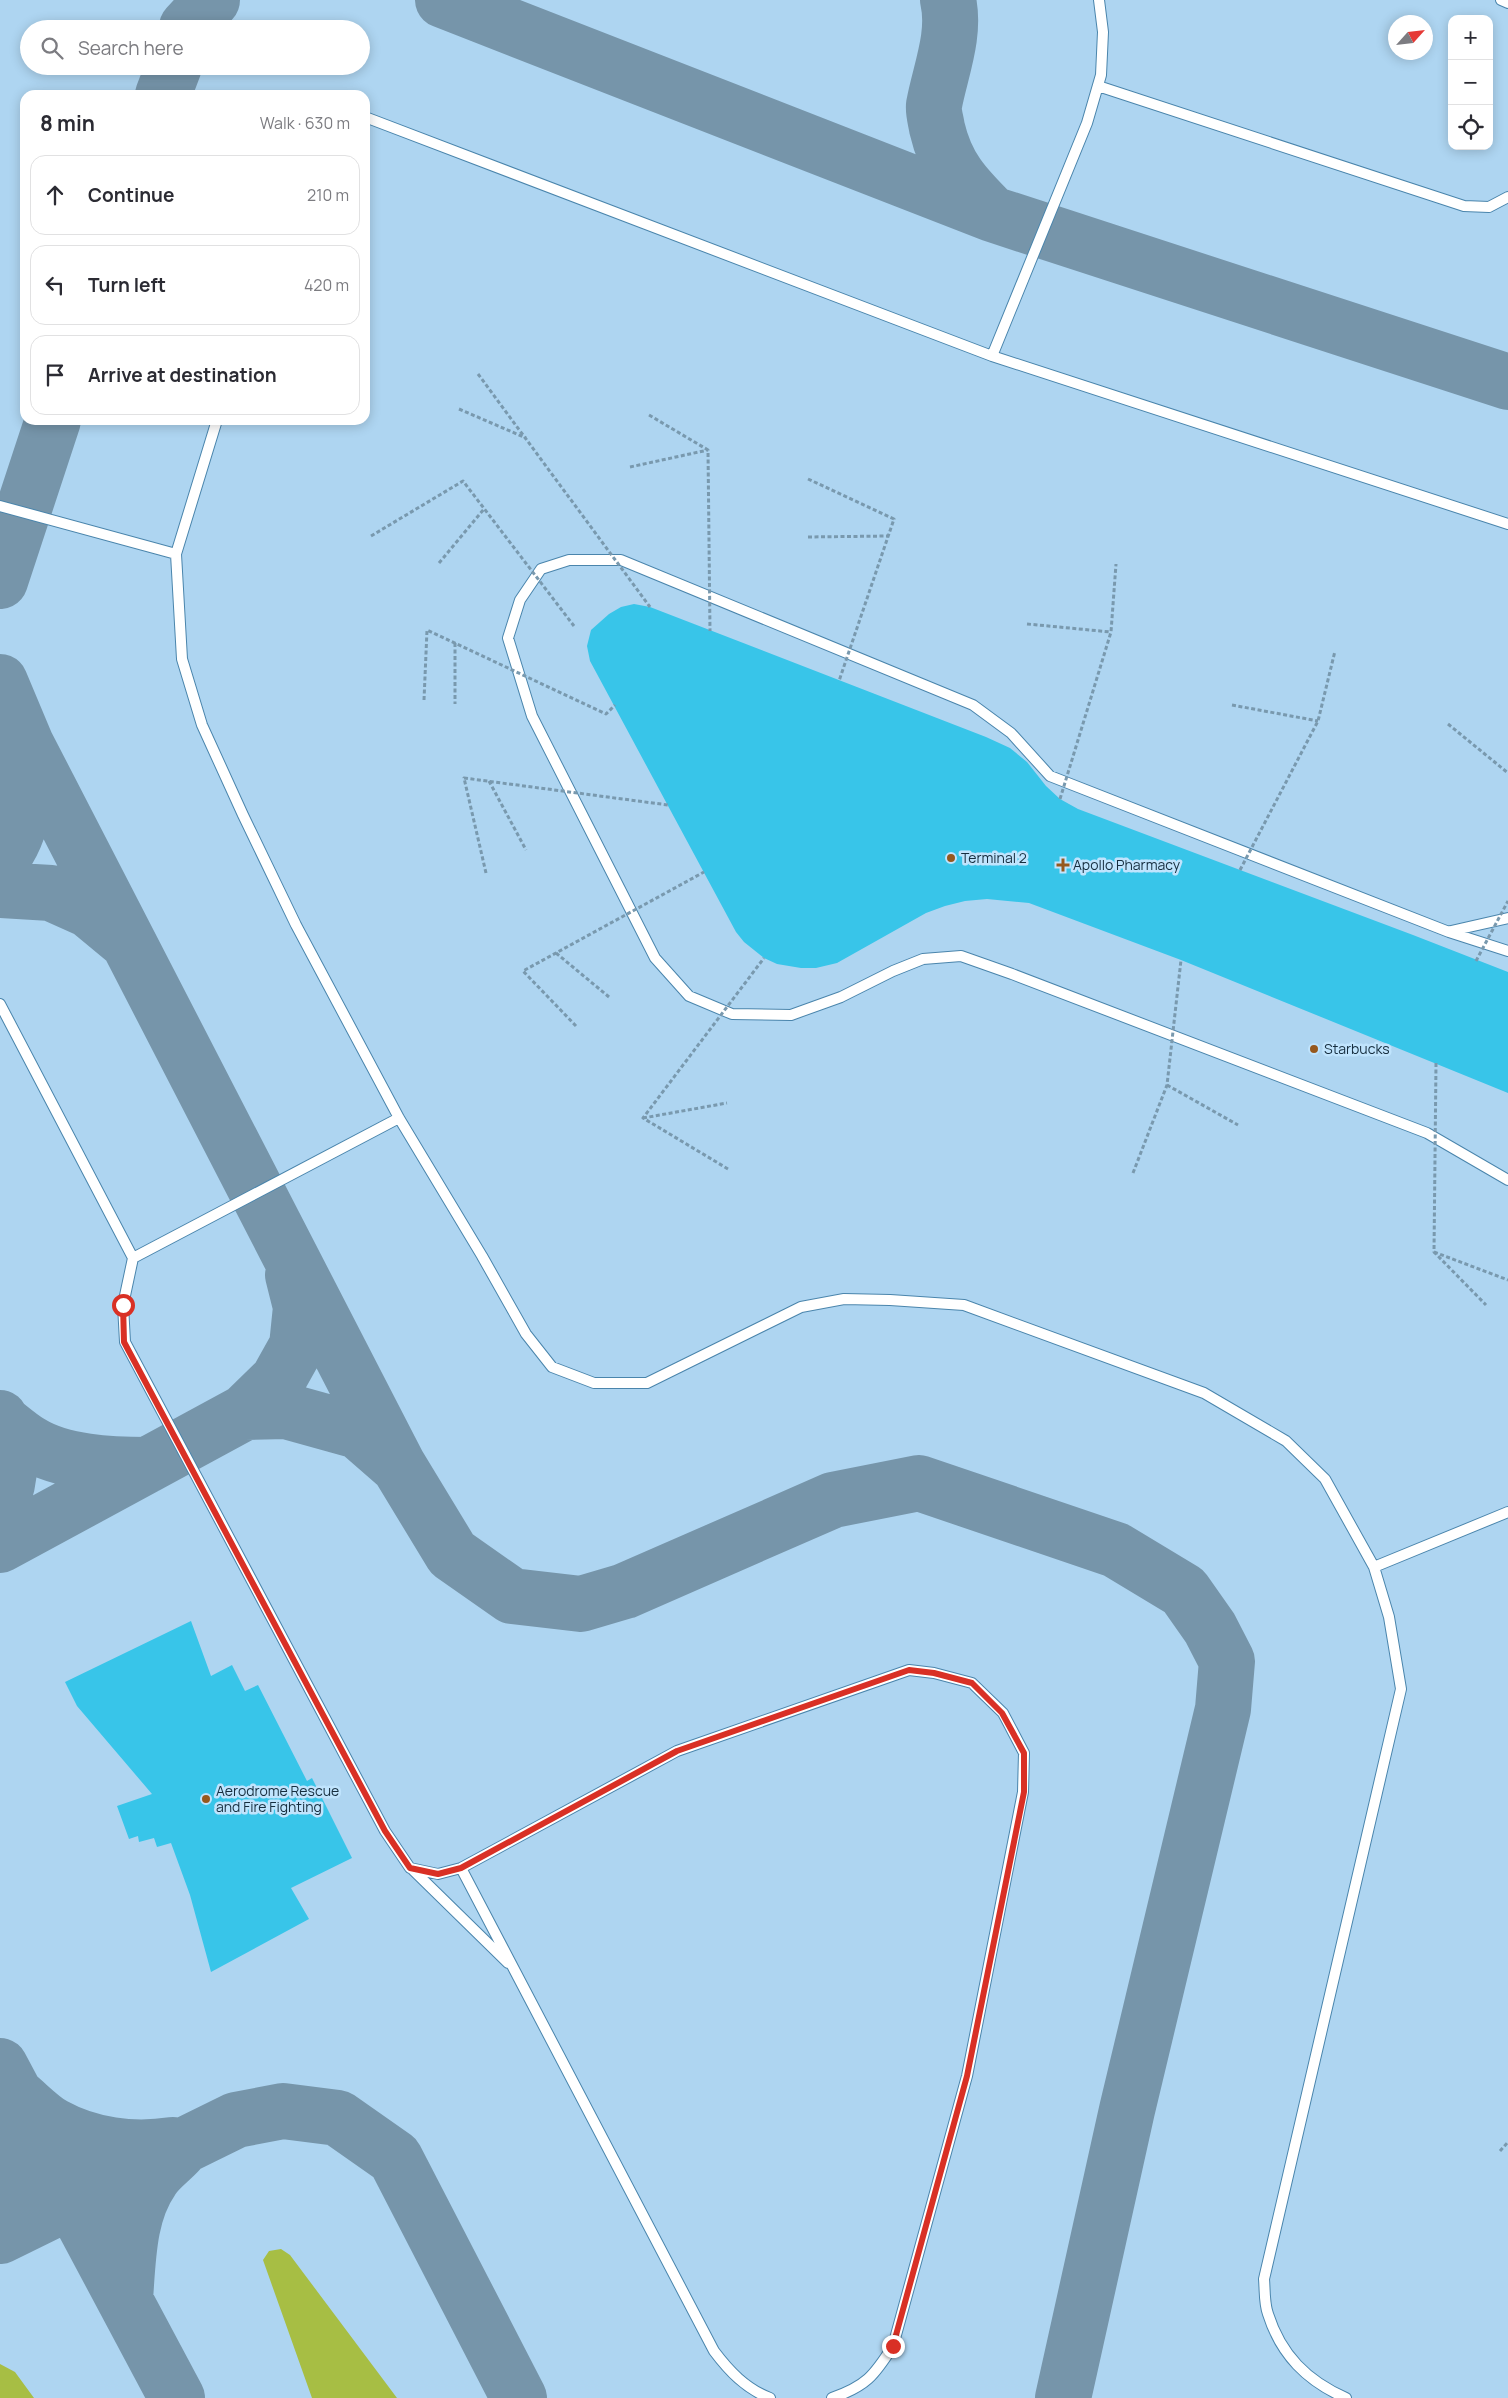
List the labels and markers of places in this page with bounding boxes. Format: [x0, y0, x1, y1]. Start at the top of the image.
place label: Terminal 2 [961, 848, 1027, 867]
marker: Terminal 2 [945, 852, 957, 864]
place label: Apollo Pharmacy [1073, 855, 1181, 874]
marker: Apollo Pharmacy [1057, 859, 1069, 871]
place label: Starbucks [1324, 1039, 1390, 1058]
marker: Starbucks [1308, 1043, 1320, 1055]
place label: Aerodrome Rescue and Fire Fighting [216, 1781, 339, 1816]
marker: Aerodrome Rescue and Fire Fighting [200, 1793, 212, 1805]

